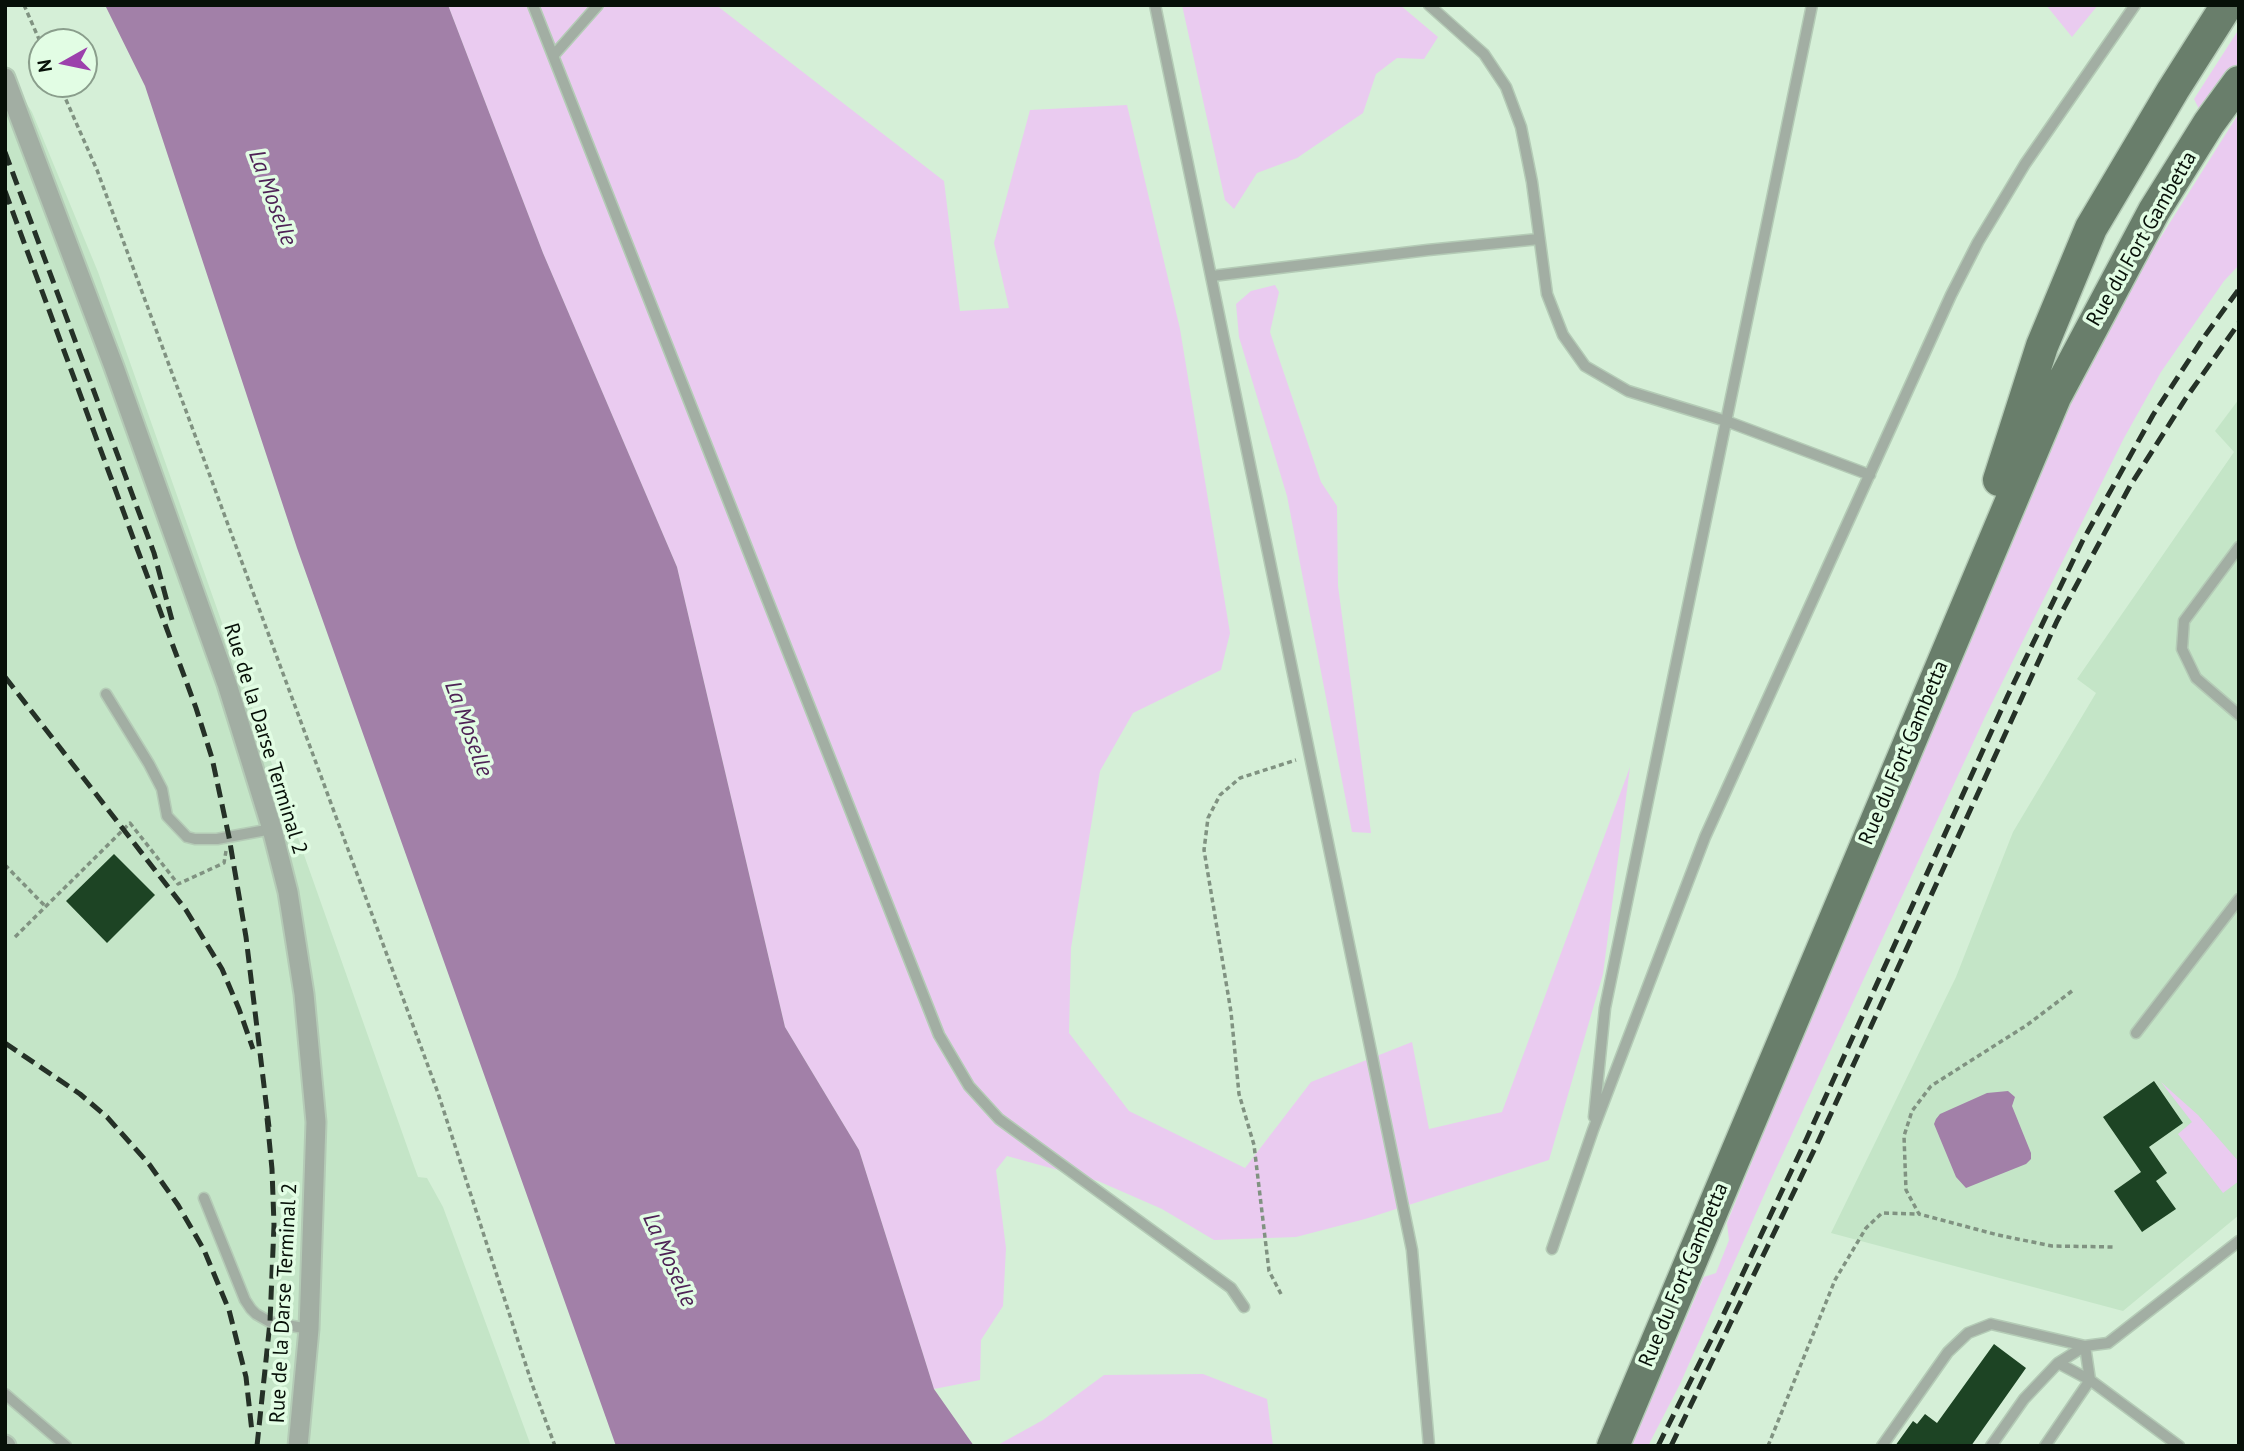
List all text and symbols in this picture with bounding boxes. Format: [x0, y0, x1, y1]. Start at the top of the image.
north arrow [28, 28, 98, 98]
text: N [31, 58, 57, 74]
water label: La Moselle [242, 147, 302, 249]
street label: Rue du Fort Gambetta [2082, 147, 2202, 331]
street label: Rue de la Darse Terminal 2 [218, 620, 312, 858]
street label: Rue du Fort Gambetta [1854, 657, 1954, 849]
water label: La Moselle [438, 678, 498, 780]
street label: Rue du Fort Gambetta [1634, 1179, 1734, 1371]
street label: Rue de la Darse Terminal 2 [265, 1182, 303, 1424]
water label: La Moselle [636, 1209, 702, 1311]

